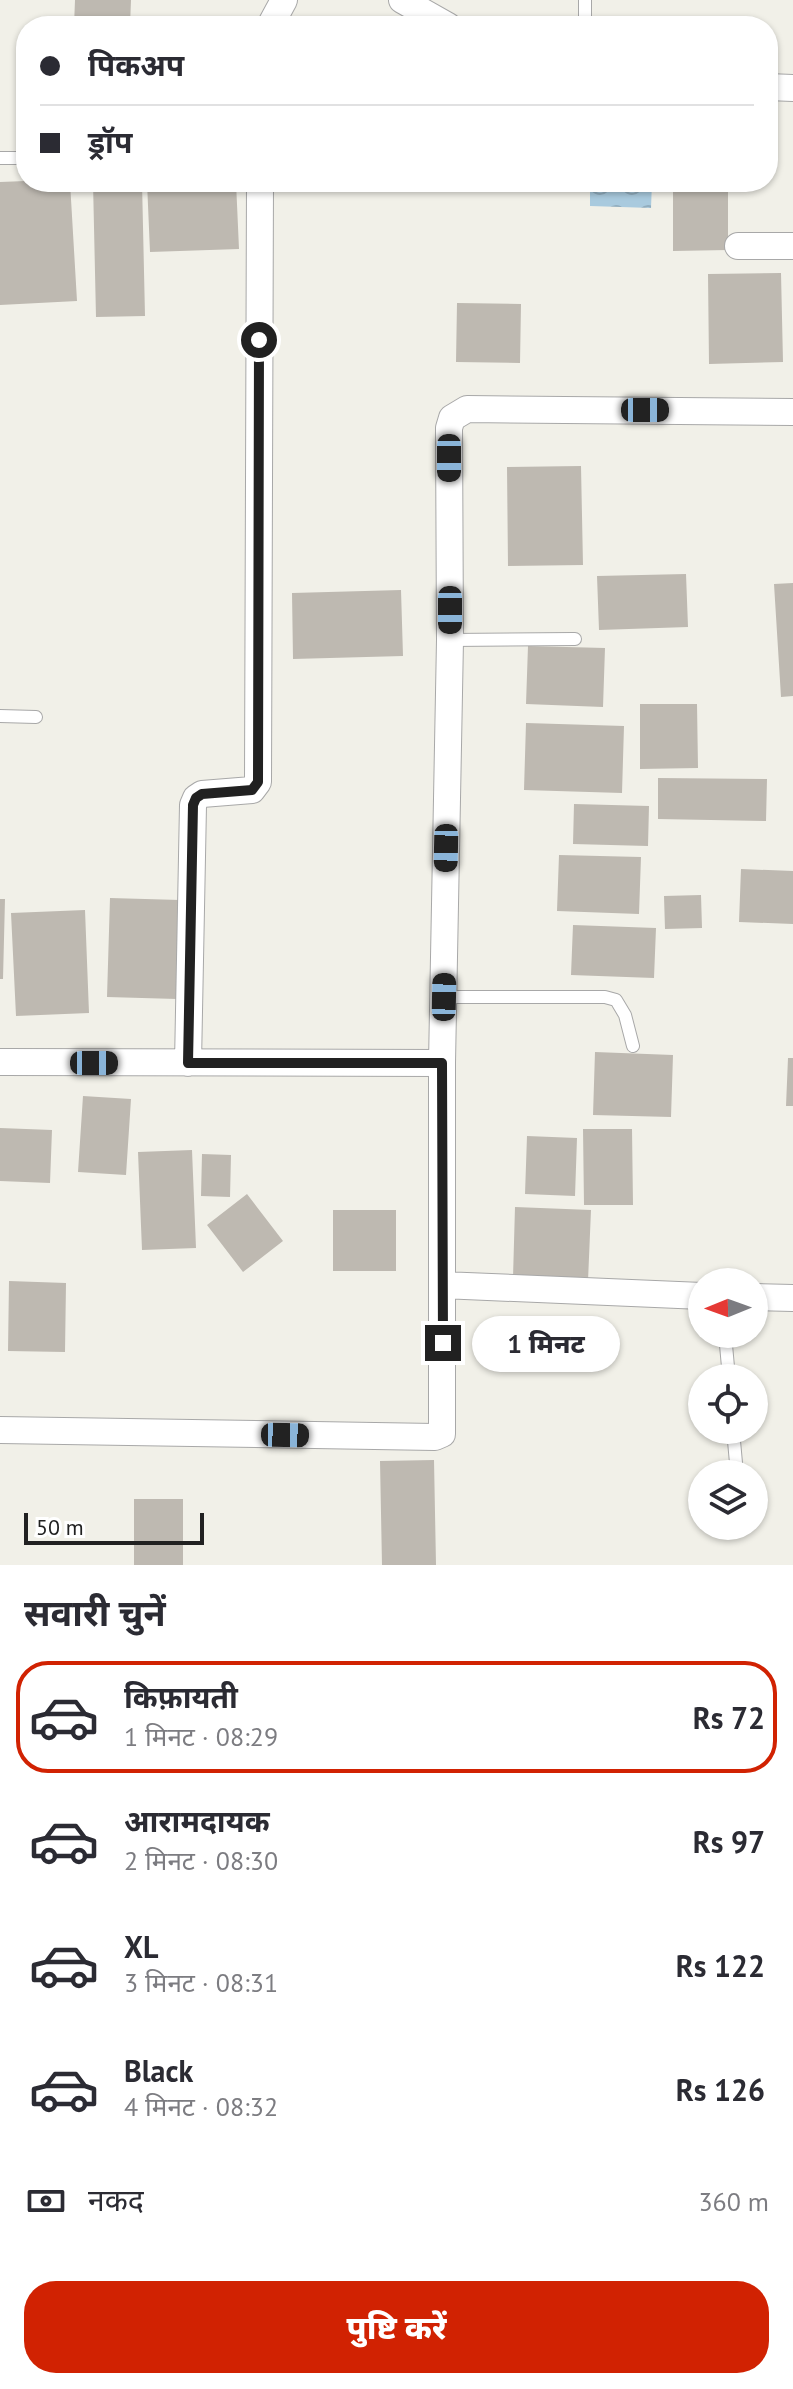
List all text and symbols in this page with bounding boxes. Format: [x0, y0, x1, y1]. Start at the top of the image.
text: पिकअप [88, 45, 184, 84]
text: ड्रॉप [88, 122, 132, 161]
route start [241, 322, 277, 358]
car [621, 398, 669, 422]
car [437, 434, 461, 482]
car [438, 586, 462, 634]
car [434, 824, 458, 872]
car [432, 973, 456, 1021]
car [70, 1051, 118, 1075]
north arrow [688, 1268, 768, 1348]
map controls [688, 1268, 768, 1540]
callout: 1 मिनट [471, 1315, 619, 1371]
route end [425, 1325, 461, 1361]
text: 1 मिनट [507, 1327, 585, 1360]
button: locate [688, 1364, 768, 1444]
car [261, 1423, 309, 1447]
button: layers [688, 1460, 768, 1540]
scale bar [24, 1509, 204, 1545]
text: 50 m [36, 1513, 84, 1541]
text: सवारी चुनें [24, 1589, 166, 1636]
text: किफ़ायती [124, 1677, 238, 1716]
icon: car [28, 1681, 100, 1753]
text: Rs 72 [693, 1698, 765, 1737]
text: 1 मिनट · 08:29 [124, 1720, 278, 1753]
text: आरामदायक [124, 1801, 270, 1840]
icon: car [28, 1805, 100, 1877]
text: Rs 97 [693, 1822, 765, 1861]
text: 2 मिनट · 08:30 [124, 1844, 278, 1877]
text: XL [124, 1927, 158, 1966]
icon: car [28, 1929, 100, 2001]
text: Rs 122 [676, 1946, 765, 1985]
text: 3 मिनट · 08:31 [124, 1966, 278, 1999]
text: Black [124, 2051, 193, 2090]
icon: car [28, 2053, 100, 2125]
text: Rs 126 [676, 2070, 765, 2109]
text: 4 मिनट · 08:32 [124, 2090, 278, 2123]
icon: cash [24, 2179, 68, 2223]
text: नकद [88, 2180, 144, 2219]
text: 360 m [698, 2185, 769, 2218]
button: पुष्टि करें [24, 2281, 769, 2373]

